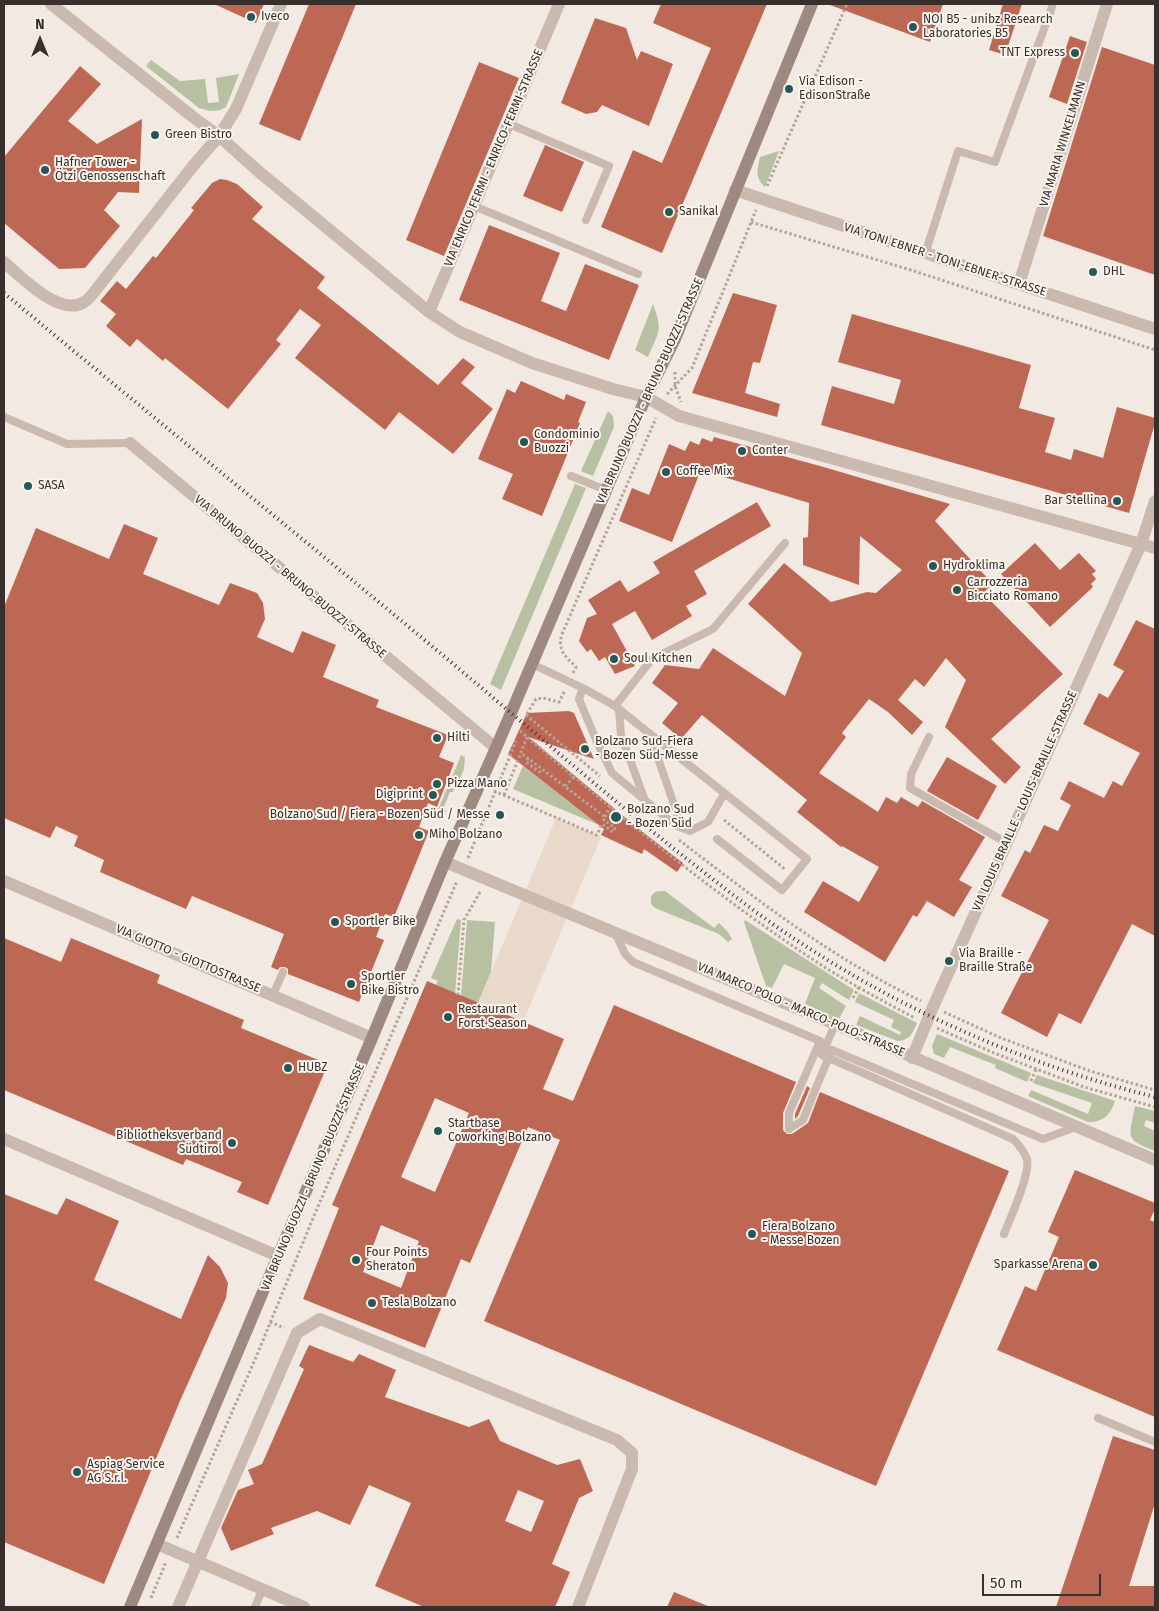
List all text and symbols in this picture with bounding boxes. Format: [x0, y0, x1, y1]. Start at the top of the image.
place label: Iveco [261, 10, 289, 24]
marker: Iveco [245, 11, 257, 23]
place label: NOI B5 - unibz Research Laboratories B5 [923, 13, 1053, 41]
north arrow [15, 15, 65, 65]
text: N [35, 16, 45, 33]
marker: NOI B5 - unibz Research Laboratories B5 [907, 21, 919, 33]
place label: TNT Express [1000, 46, 1065, 60]
street label: VIA ENRICO FERMI - ENRICO-FERMI-STRASSE [441, 47, 547, 269]
marker: TNT Express [1069, 47, 1081, 59]
place label: Via Edison - EdisonStraße [799, 75, 871, 103]
street label: VIA MARIA WINKELMANN [1037, 79, 1089, 209]
marker: Via Edison - EdisonStraße [783, 83, 795, 95]
place label: Green Bistro [165, 128, 232, 142]
marker: Green Bistro [149, 129, 161, 141]
place label: Hafner Tower - Ötzi Genossenschaft [55, 156, 166, 184]
marker: Hafner Tower - Ötzi Genossenschaft [39, 164, 51, 176]
place label: Sanikal [679, 205, 718, 219]
marker: Sanikal [663, 206, 675, 218]
street label: VIA TONI EBNER - TONI-EBNER-STRASSE [842, 220, 1048, 300]
place label: DHL [1103, 265, 1125, 279]
marker: DHL [1087, 266, 1099, 278]
street label: VIA BRUNO BUOZZI - BRUNO-BUOZZI-STRASSE [593, 276, 707, 506]
place label: Condominio Buozzi [534, 428, 600, 456]
marker: Condominio Buozzi [518, 436, 530, 448]
place label: Conter [752, 444, 788, 458]
marker: Conter [736, 445, 748, 457]
place label: Coffee Mix [676, 465, 732, 479]
marker: Coffee Mix [660, 466, 672, 478]
place label: SASA [38, 479, 65, 493]
marker: SASA [22, 480, 34, 492]
street label: VIA BRUNO BUOZZI - BRUNO-BUOZZI-STRASSE [191, 492, 389, 662]
place label: Bar Stellina [1044, 494, 1107, 508]
marker: Bar Stellina [1111, 495, 1123, 507]
place label: Hydroklima [943, 559, 1005, 573]
marker: Hydroklima [927, 560, 939, 572]
place label: Carrozzeria Bicciato Romano [967, 576, 1058, 604]
marker: Carrozzeria Bicciato Romano [951, 584, 963, 596]
place label: Soul Kitchen [624, 652, 692, 666]
marker: Soul Kitchen [608, 653, 620, 665]
street label: VIA LOUIS BRAILLE - LOUIS-BRAILLE-STRASSE [970, 689, 1080, 913]
place label: Hilti [447, 731, 470, 745]
marker: Hilti [431, 732, 443, 744]
place label: Bolzano Sud-Fiera - Bozen Süd-Messe [595, 735, 698, 763]
marker: Bolzano Sud-Fiera - Bozen Süd-Messe [579, 743, 591, 755]
place label: Pizza Mano [447, 777, 507, 791]
marker: Pizza Mano [431, 778, 443, 790]
place label: Digiprint [376, 788, 423, 802]
marker: Digiprint [427, 789, 439, 801]
place label: Bolzano Sud - Bozen Süd [627, 803, 694, 831]
place label: Bolzano Sud / Fiera - Bozen Süd / Messe [270, 808, 490, 822]
marker: Bolzano Sud / Fiera - Bozen Süd / Messe [494, 809, 506, 821]
marker: Bolzano Sud - Bozen Süd [609, 810, 623, 824]
place label: Miho Bolzano [429, 828, 503, 842]
marker: Miho Bolzano [413, 829, 425, 841]
place label: Sportler Bike [345, 915, 416, 929]
marker: Sportler Bike [329, 916, 341, 928]
street label: VIA GIOTTO - GIOTTOSTRASSE [113, 922, 263, 996]
place label: Via Braille - Braille Straße [959, 947, 1032, 975]
marker: Via Braille - Braille Straße [943, 955, 955, 967]
street label: VIA MARCO POLO - MARCO-POLO-STRASSE [695, 960, 907, 1060]
place label: Sportler Bike Bistro [361, 970, 419, 998]
marker: Sportler Bike Bistro [345, 978, 357, 990]
place label: Restaurant Forst Season [458, 1003, 527, 1031]
marker: Restaurant Forst Season [442, 1011, 454, 1023]
street label: VIA BRUNO BUOZZI - BRUNO-BUOZZI-STRASSE [258, 1061, 368, 1293]
place label: HUBZ [298, 1061, 327, 1075]
marker: HUBZ [282, 1062, 294, 1074]
place label: Startbase Coworking Bolzano [448, 1117, 551, 1145]
marker: Startbase Coworking Bolzano [432, 1125, 444, 1137]
place label: Bibliotheksverband Südtirol [116, 1129, 222, 1157]
marker: Bibliotheksverband Südtirol [226, 1137, 238, 1149]
place label: Fiera Bolzano - Messe Bozen [762, 1220, 840, 1248]
marker: Fiera Bolzano - Messe Bozen [746, 1228, 758, 1240]
place label: Four Points Sheraton [366, 1246, 427, 1274]
marker: Four Points Sheraton [350, 1254, 362, 1266]
place label: Sparkasse Arena [994, 1258, 1083, 1272]
marker: Sparkasse Arena [1087, 1259, 1099, 1271]
place label: Tesla Bolzano [382, 1296, 456, 1310]
marker: Tesla Bolzano [366, 1297, 378, 1309]
place label: Aspiag Service AG S.r.l. [87, 1458, 165, 1486]
marker: Aspiag Service AG S.r.l. [71, 1466, 83, 1478]
scale bar [984, 1564, 1103, 1596]
text: 50 m [990, 1574, 1023, 1592]

